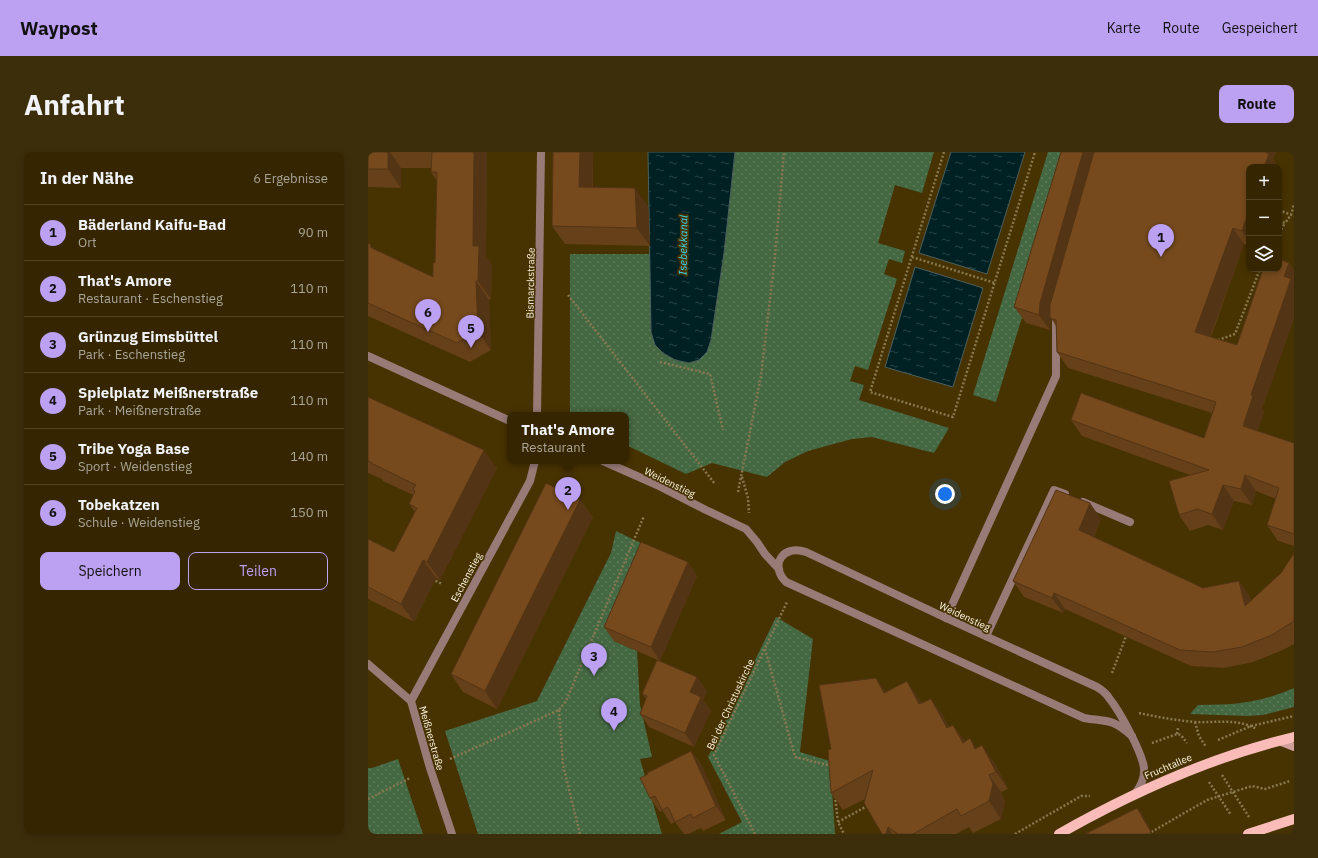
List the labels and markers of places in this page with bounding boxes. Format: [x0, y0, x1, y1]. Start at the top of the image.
pin: 1 [1148, 224, 1174, 257]
pin: 6 [415, 299, 441, 332]
pin: 5 [458, 315, 484, 348]
pin: 2 [555, 477, 581, 510]
pin: 3 [581, 643, 607, 676]
pin: 4 [601, 698, 627, 731]

